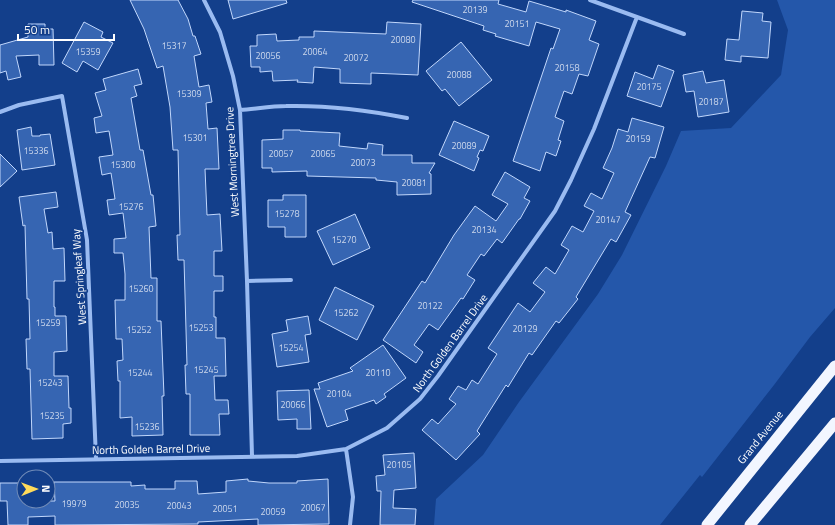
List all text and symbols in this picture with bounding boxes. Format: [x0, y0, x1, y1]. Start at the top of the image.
house number: 20139 [462, 3, 488, 16]
scale bar [18, 16, 114, 42]
house number: 20151 [504, 17, 530, 30]
text: 50 m [24, 20, 50, 39]
house number: 20080 [390, 33, 416, 46]
house number: 15317 [161, 39, 187, 52]
house number: 15359 [75, 45, 101, 58]
house number: 20064 [302, 45, 328, 58]
house number: 20056 [255, 49, 281, 62]
house number: 20072 [343, 51, 369, 64]
house number: 20158 [554, 61, 580, 74]
house number: 20088 [446, 68, 472, 81]
house number: 20175 [636, 80, 662, 93]
house number: 15309 [176, 87, 202, 100]
house number: 20187 [698, 95, 724, 108]
street label: West Morningtree Drive [221, 106, 243, 217]
house number: 15301 [182, 131, 208, 144]
house number: 20159 [625, 132, 651, 145]
house number: 20089 [451, 139, 477, 152]
house number: 15336 [23, 144, 49, 157]
house number: 20057 [268, 147, 294, 160]
house number: 20065 [310, 147, 336, 160]
house number: 20073 [350, 156, 376, 169]
house number: 15300 [110, 158, 136, 171]
house number: 20081 [401, 176, 427, 189]
house number: 15276 [118, 200, 144, 213]
house number: 15278 [274, 207, 300, 220]
house number: 20147 [595, 213, 621, 226]
house number: 20134 [471, 223, 497, 236]
street label: West Springleaf Way [68, 228, 90, 325]
house number: 15270 [331, 233, 357, 246]
house number: 15260 [128, 282, 154, 295]
street label: North Golden Barrel Drive [409, 290, 492, 396]
house number: 20122 [417, 299, 443, 312]
house number: 15262 [333, 306, 359, 319]
house number: 15259 [35, 316, 61, 329]
house number: 15253 [188, 321, 214, 334]
house number: 20129 [512, 322, 538, 335]
house number: 15252 [126, 323, 152, 336]
house number: 15254 [278, 341, 304, 354]
house number: 15245 [193, 363, 219, 376]
house number: 15244 [127, 366, 153, 379]
house number: 20110 [365, 366, 391, 379]
house number: 15243 [37, 376, 63, 389]
house number: 20104 [326, 387, 352, 400]
house number: 20066 [280, 398, 306, 411]
street label: Grand Avenue [733, 407, 787, 467]
house number: 15235 [39, 409, 65, 422]
house number: 15236 [134, 420, 160, 433]
street label: North Golden Barrel Drive [92, 440, 211, 458]
house number: 20105 [386, 458, 412, 471]
north arrow [16, 469, 56, 509]
text: N [38, 485, 54, 493]
house number: 19979 [61, 497, 87, 510]
house number: 20035 [114, 498, 140, 511]
house number: 20043 [166, 499, 192, 512]
house number: 20067 [300, 501, 326, 514]
house number: 20051 [212, 502, 238, 515]
house number: 20059 [260, 505, 286, 518]

